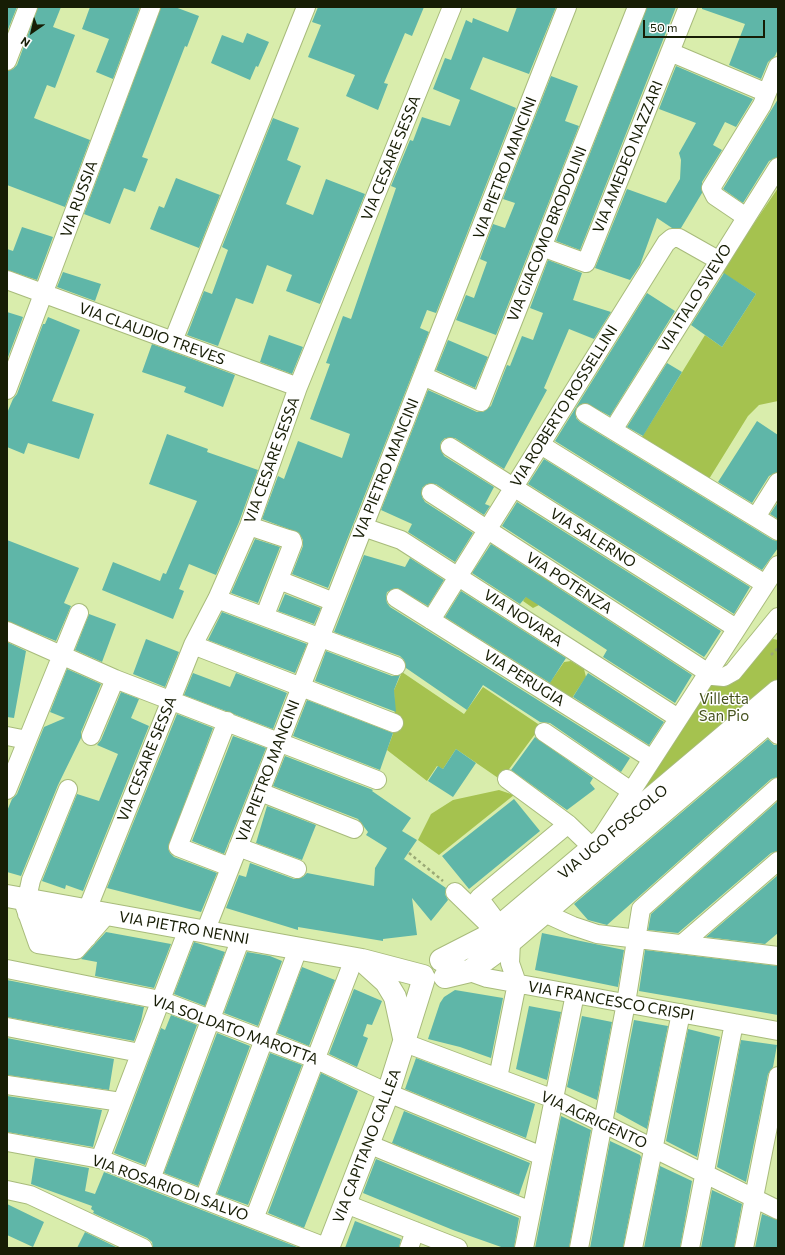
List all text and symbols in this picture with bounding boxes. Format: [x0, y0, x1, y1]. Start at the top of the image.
north arrow [12, 12, 52, 52]
scale bar [645, 12, 767, 38]
text: 50 m [650, 20, 678, 34]
text: N [18, 35, 32, 50]
street label: VIA AMEDEO NAZZARI [589, 78, 667, 236]
street label: VIA CESARE SESSA [358, 93, 424, 223]
street label: VIA PIETRO MANCINI [470, 94, 540, 242]
street label: VIA GIACOMO BRODOLINI [504, 144, 590, 324]
street label: VIA RUSSIA [57, 158, 101, 240]
street label: VIA ITALO SVEVO [655, 241, 735, 355]
street label: VIA CLAUDIO TREVES [76, 299, 228, 369]
street label: VIA ROBERTO ROSSELLINI [507, 322, 621, 490]
street label: VIA CESARE SESSA [241, 394, 303, 526]
street label: VIA PIETRO MANCINI [349, 396, 423, 542]
street label: VIA SALERNO [547, 504, 639, 572]
street label: VIA POTENZA [523, 548, 615, 618]
street label: VIA NOVARA [480, 586, 566, 650]
street label: VIA PERUGIA [480, 646, 568, 710]
park label: Villetta San Pio [699, 690, 749, 725]
street label: VIA CESARE SESSA [114, 694, 180, 824]
street label: VIA PIETRO MANCINI [233, 697, 303, 845]
street label: VIA UGO FOSCOLO [555, 781, 671, 883]
street label: VIA PIETRO NENNI [118, 908, 250, 948]
street label: VIA FRANCESCO CRISPI [527, 978, 695, 1024]
street label: VIA SOLDATO MAROTTA [149, 991, 321, 1069]
street label: VIA CAPITANO CALLEA [329, 1066, 405, 1226]
street label: VIA AGRIGENTO [538, 1087, 650, 1153]
street label: VIA ROSARIO DI SALVO [89, 1151, 251, 1225]

